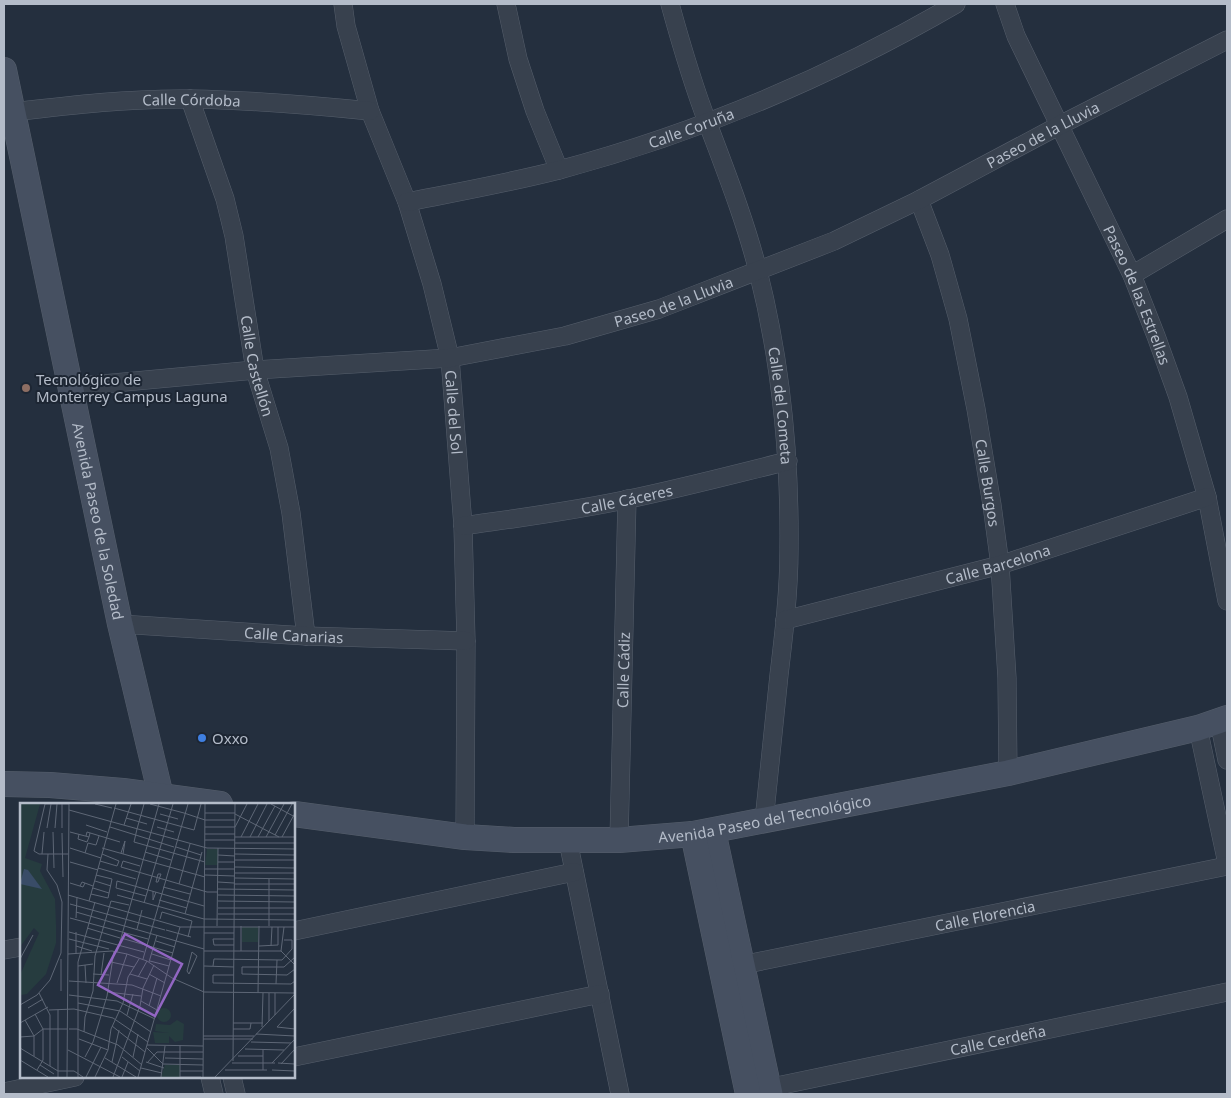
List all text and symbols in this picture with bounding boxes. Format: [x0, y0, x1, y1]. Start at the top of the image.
street label: Calle Córdoba [142, 89, 241, 111]
street label: Paseo de la Lluvia [983, 97, 1102, 172]
street label: Calle Coruña [646, 103, 737, 152]
street label: Paseo de las Estrellas [1099, 222, 1176, 367]
street label: Paseo de la Lluvia [612, 271, 736, 331]
street label: Calle Castellón [237, 314, 279, 419]
street label: Calle del Cometa [764, 345, 797, 465]
place label: Tecnológico de Monterrey Campus Laguna [36, 369, 228, 406]
street label: Calle del Sol [441, 369, 467, 455]
marker: Tecnológico de Monterrey Campus Laguna [20, 382, 32, 394]
street label: Avenida Paseo de la Soledad [68, 421, 129, 622]
street label: Calle Burgos [971, 437, 1005, 528]
street label: Calle Cáceres [579, 480, 675, 518]
street label: Calle Barcelona [943, 539, 1053, 589]
street label: Calle Canarias [243, 622, 344, 647]
street label: Calle Cádiz [612, 632, 634, 708]
place label: Oxxo [212, 728, 248, 748]
marker: Oxxo [196, 732, 208, 744]
street label: Avenida Paseo del Tecnológico [658, 790, 873, 847]
inset map [20, 803, 295, 1078]
street label: Calle Florencia [933, 895, 1037, 935]
street label: Calle Cerdeña [948, 1020, 1047, 1060]

